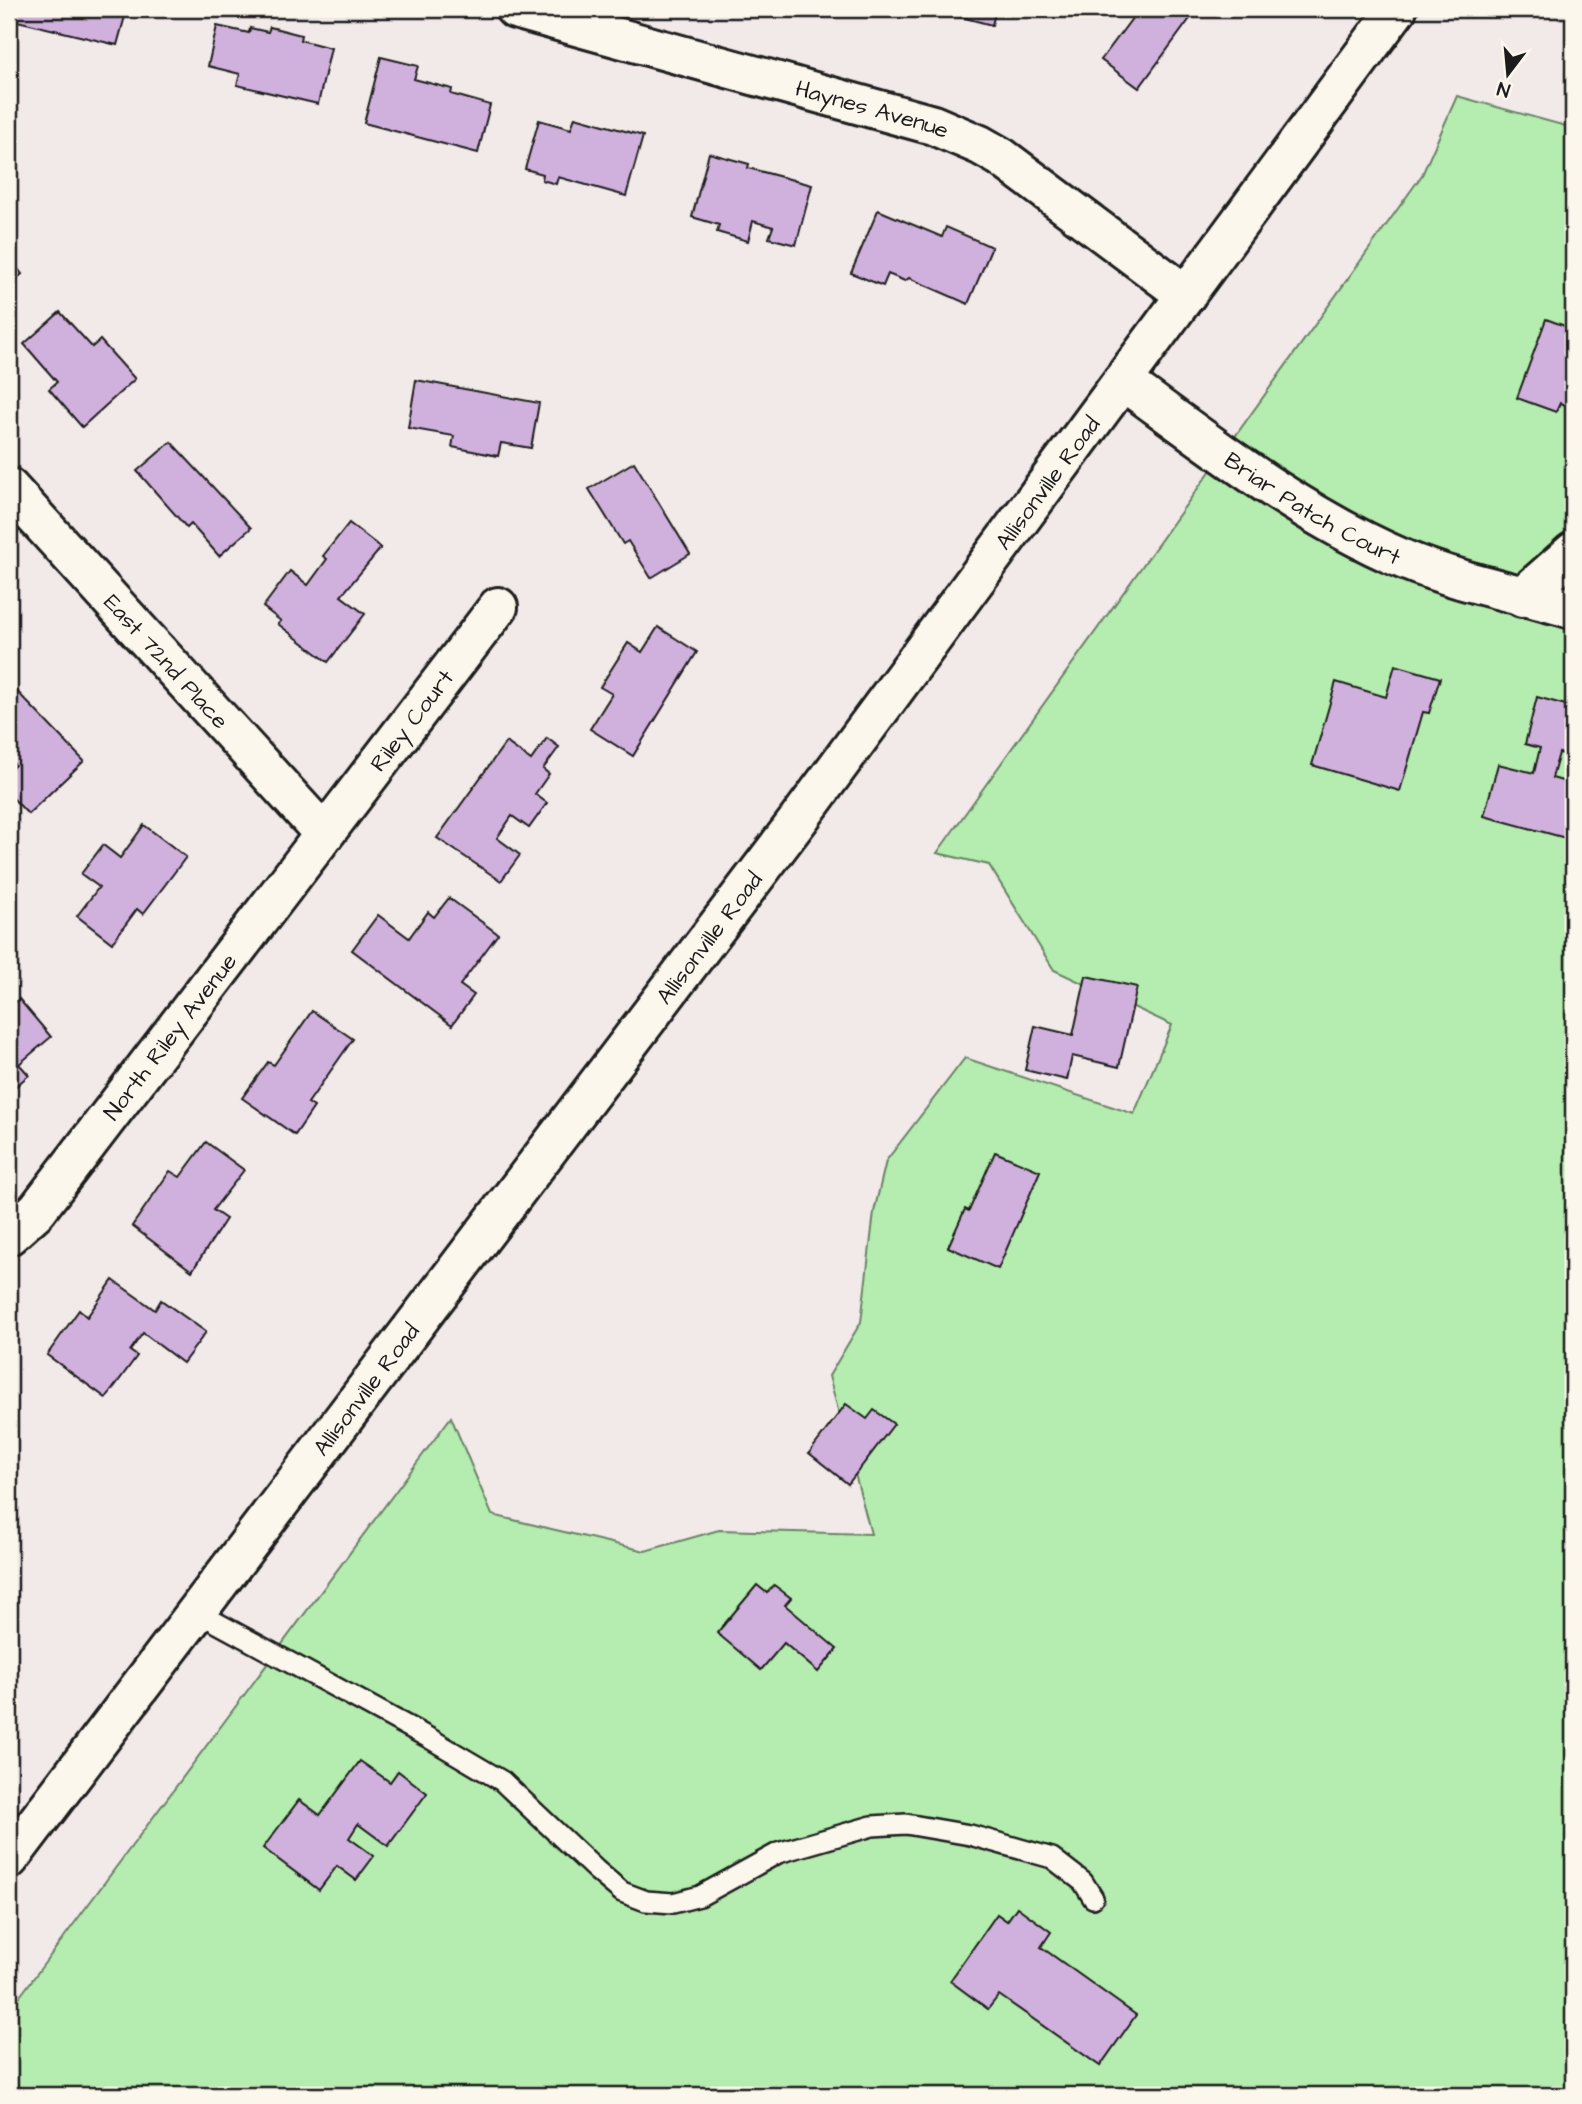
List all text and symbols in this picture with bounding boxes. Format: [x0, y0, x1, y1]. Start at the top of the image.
north arrow [1474, 38, 1544, 108]
street label: Haynes Avenue [792, 73, 954, 147]
text: N [1494, 74, 1513, 104]
street label: Allisonville Road [988, 410, 1108, 557]
street label: Briar Patch Court [1218, 445, 1406, 574]
street label: East 72nd Place [96, 587, 236, 736]
street label: Riley Court [363, 663, 462, 779]
street label: Allisonville Road [649, 865, 770, 1011]
street label: North Riley Avenue [96, 947, 245, 1127]
street label: Allisonville Road [306, 1317, 428, 1463]

